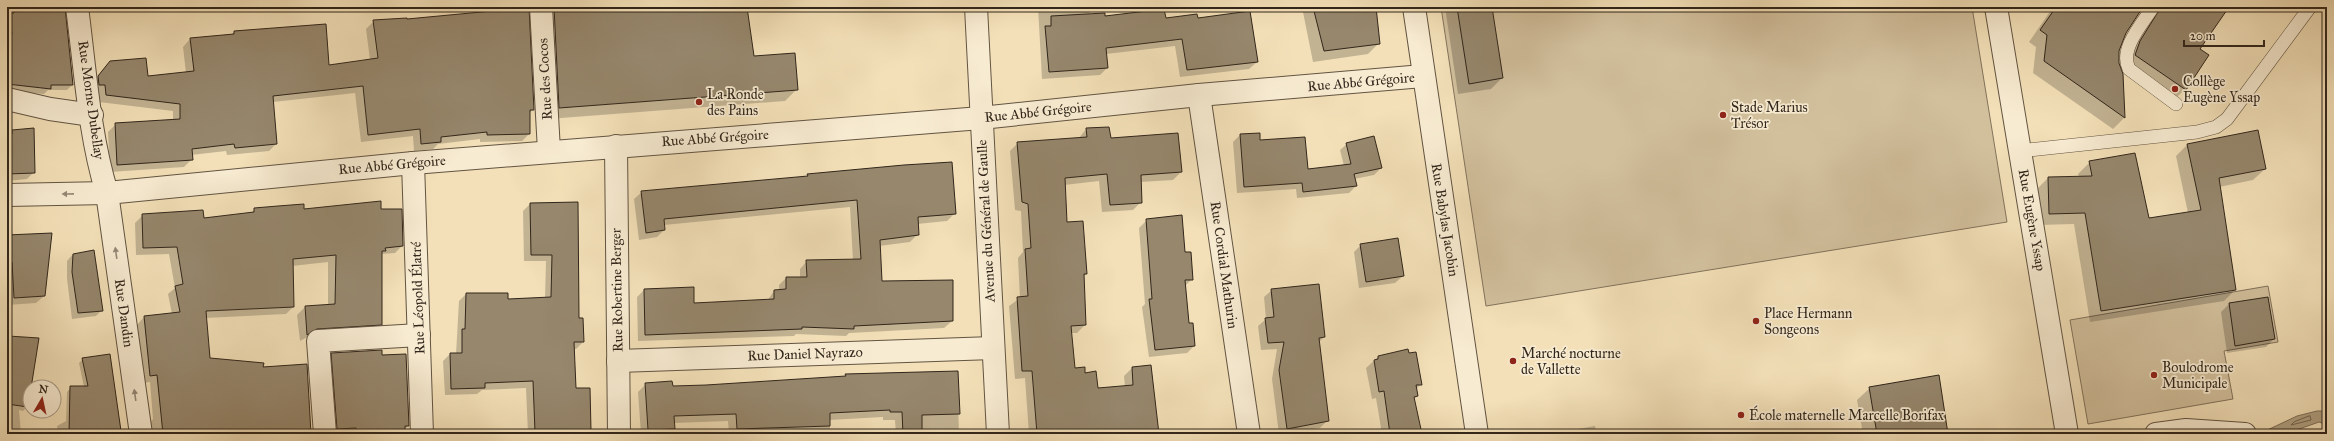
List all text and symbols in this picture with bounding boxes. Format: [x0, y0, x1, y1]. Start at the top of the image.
scale bar [2184, 22, 2264, 48]
text: 20 m [2190, 29, 2216, 43]
street label: Rue des Cocos [534, 38, 556, 120]
street label: Rue Morne Dubellay [74, 39, 108, 161]
street label: Rue Abbé Grégoire [1307, 69, 1416, 95]
place label: Collège Eugène Yssap [2183, 73, 2260, 106]
marker: Collège Eugène Yssap [2170, 84, 2180, 94]
place label: La Ronde des Pains [707, 86, 764, 119]
marker: La Ronde des Pains [694, 97, 704, 107]
street label: Rue Abbé Grégoire [984, 98, 1093, 126]
place label: Stade Marius Trésor [1731, 99, 1808, 132]
marker: Stade Marius Trésor [1718, 110, 1728, 120]
street label: Rue Abbé Grégoire [661, 126, 769, 150]
street label: Avenue du Général de Gaulle [973, 139, 999, 304]
street label: Rue Abbé Grégoire [338, 152, 447, 178]
street label: Rue Babylas Jacobin [1427, 162, 1462, 279]
street label: Rue Eugène Yssap [2015, 168, 2049, 272]
one-way arrow [61, 191, 74, 197]
street label: Rue Cordial Mathurin [1207, 200, 1241, 330]
street label: Rue Robertine Berger [607, 227, 627, 352]
street label: Rue Léopold Élatré [406, 241, 428, 355]
one-way arrow [113, 247, 119, 259]
street label: Rue Dandin [111, 278, 137, 349]
place label: Place Hermann Songeons [1764, 305, 1853, 338]
marker: Place Hermann Songeons [1751, 316, 1761, 326]
street label: Rue Daniel Nayrazo [747, 343, 863, 365]
place label: Marché nocturne de Vallette [1521, 345, 1621, 378]
marker: Marché nocturne de Vallette [1508, 356, 1518, 366]
place label: Boulodrome Municipale [2162, 359, 2234, 392]
marker: Boulodrome Municipale [2149, 370, 2159, 380]
north arrow [22, 379, 62, 419]
text: N [38, 382, 50, 397]
one-way arrow [132, 389, 138, 401]
place label: École maternelle Marcelle Borifax [1749, 405, 1945, 424]
marker: École maternelle Marcelle Borifax [1736, 410, 1746, 420]

